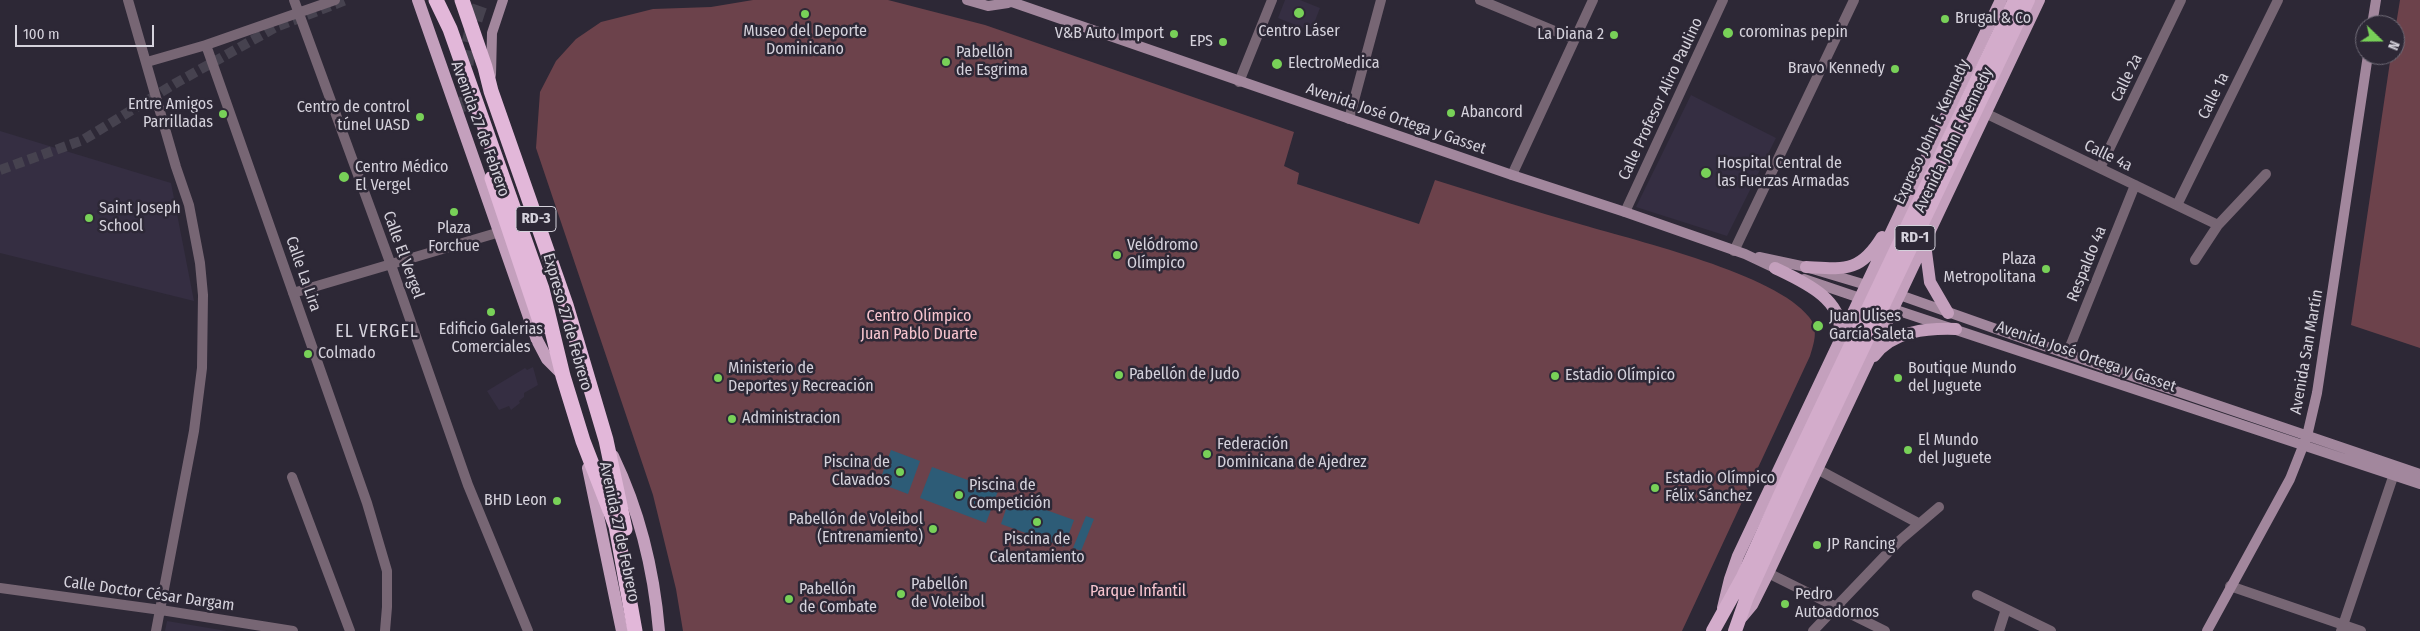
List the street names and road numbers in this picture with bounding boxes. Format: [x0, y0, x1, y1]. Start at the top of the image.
street label: Calle Profesor Aliro Paulino [1615, 15, 1707, 183]
street label: Calle 2a [2107, 51, 2147, 105]
street label: Expreso John F. Kennedy [1890, 56, 1974, 208]
street label: Avenida 27 de Febrero [447, 59, 513, 199]
street label: Avenida John F. Kennedy [1911, 64, 1997, 216]
street label: Calle 1a [2194, 69, 2234, 123]
street label: Avenida José Ortega y Gasset [1303, 79, 1489, 159]
street label: Calle 4a [2081, 136, 2135, 176]
road number: RD-3 [516, 206, 556, 232]
street label: Calle El Vergel [378, 209, 428, 301]
street label: Respaldo 4a [2063, 223, 2111, 305]
road number: RD-1 [1895, 226, 1935, 250]
street label: Calle La Lira [281, 234, 325, 314]
street label: Expreso 27 de Febrero [538, 251, 596, 393]
street label: Avenida San Martín [2287, 288, 2327, 416]
street label: Avenida José Ortega y Gasset [1993, 317, 2179, 397]
street label: Avenida 27 de Febrero [595, 460, 643, 604]
street label: Calle Doctor César Dargam [62, 573, 236, 615]

